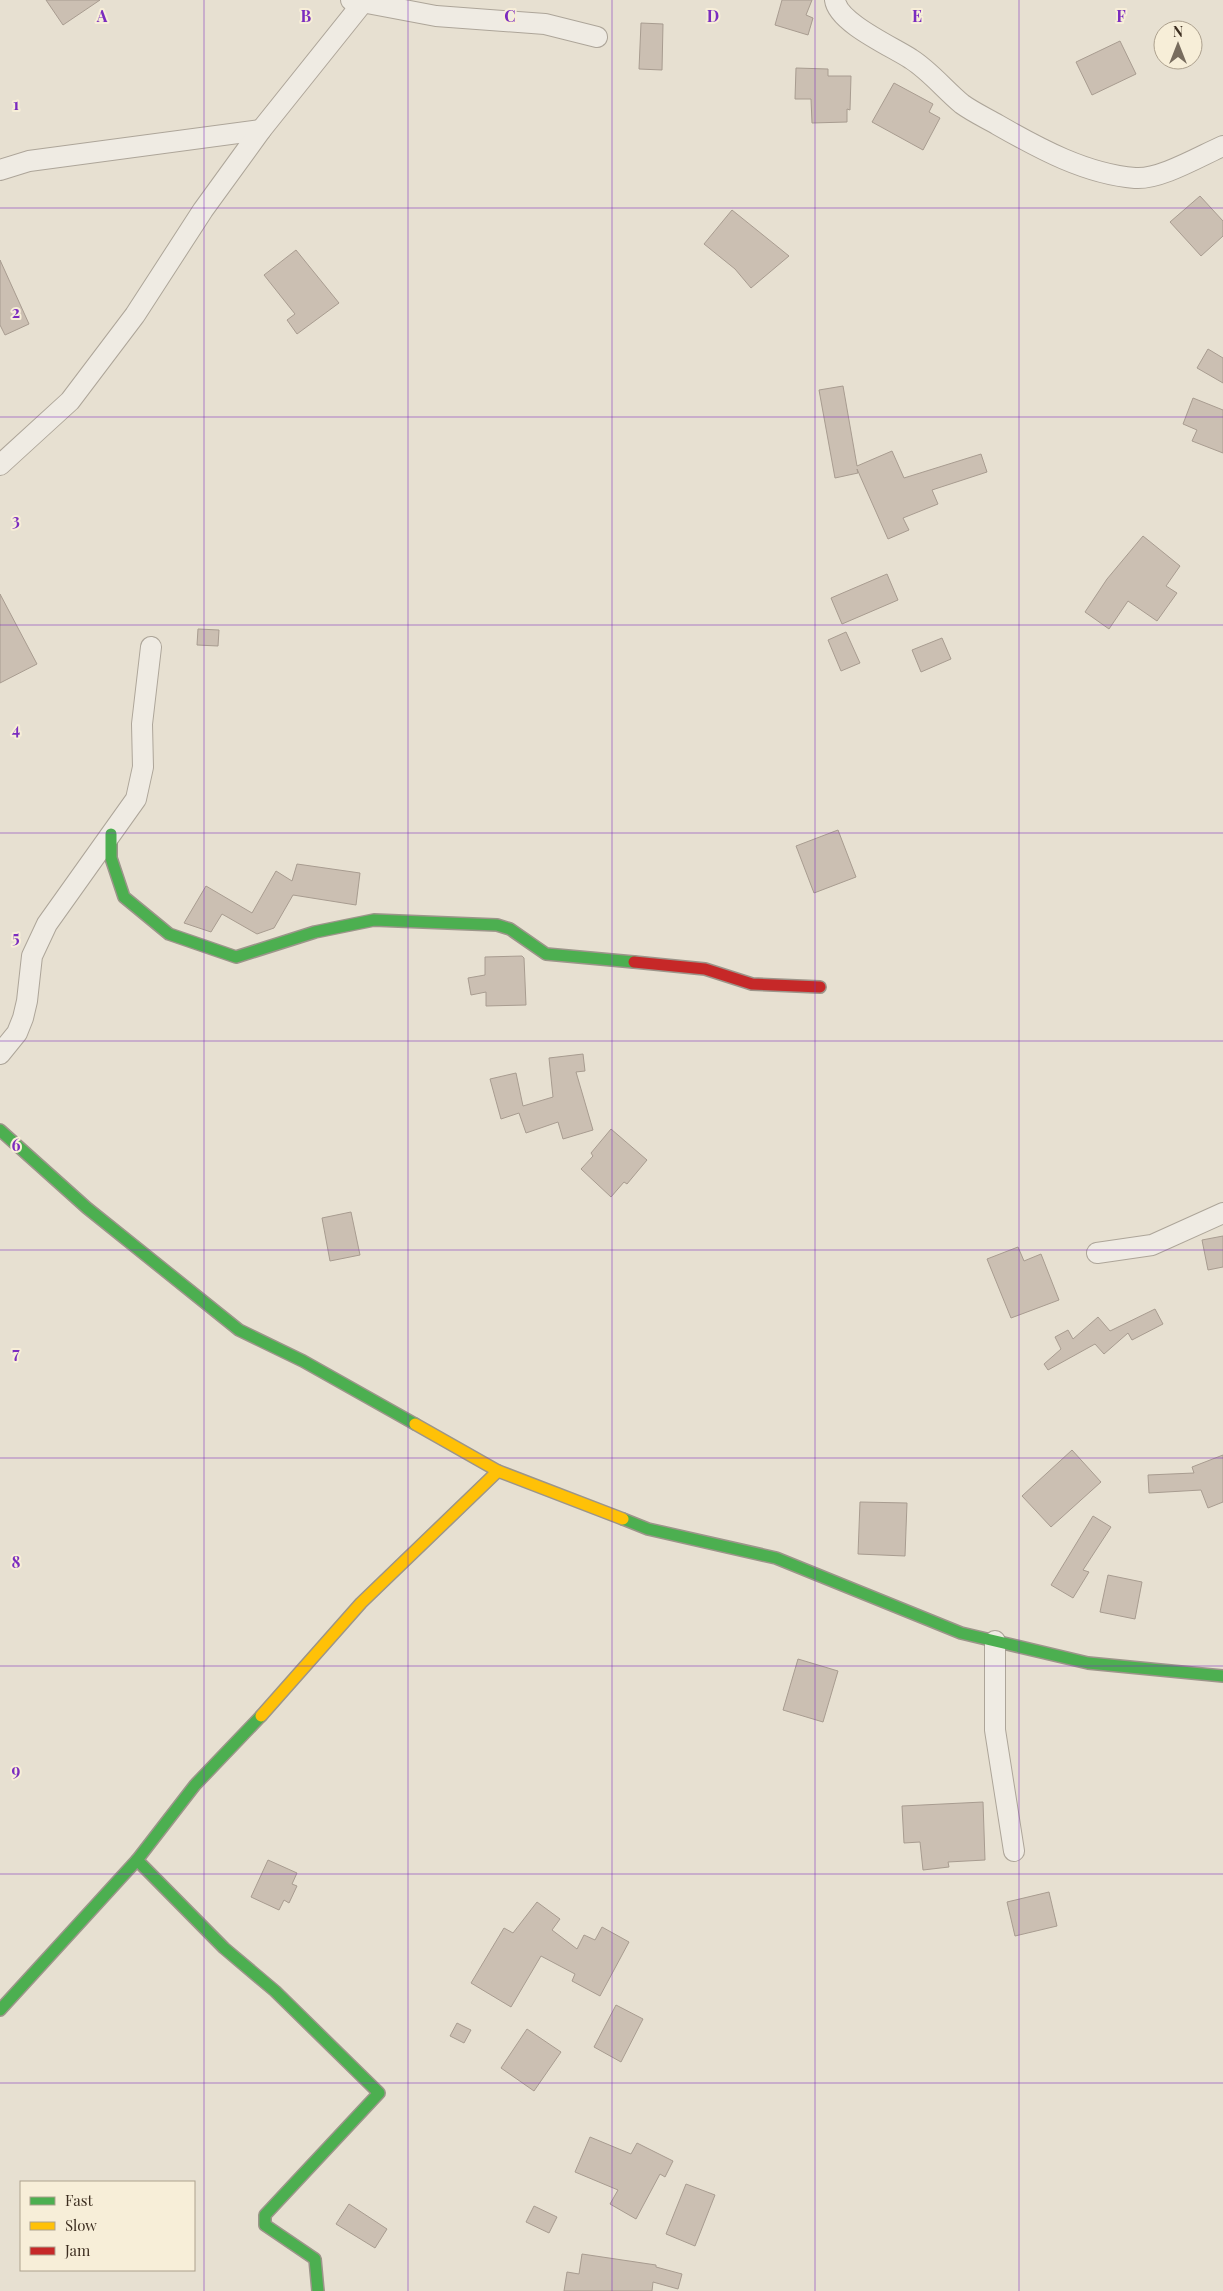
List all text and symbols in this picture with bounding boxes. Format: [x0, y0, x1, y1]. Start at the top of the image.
text: A [96, 5, 108, 26]
text: B [301, 5, 312, 26]
text: C [504, 5, 516, 26]
text: D [707, 5, 719, 26]
text: E [912, 5, 922, 26]
text: F [1116, 5, 1126, 26]
north arrow [1153, 20, 1203, 70]
text: N [1173, 22, 1183, 41]
text: 1 [13, 93, 19, 114]
text: 2 [12, 301, 20, 322]
text: 3 [12, 509, 20, 530]
text: 4 [12, 718, 20, 739]
text: 5 [12, 926, 20, 947]
text: 6 [12, 1134, 21, 1155]
text: 7 [12, 1342, 20, 1363]
text: 8 [12, 1551, 21, 1572]
text: 9 [12, 1759, 21, 1780]
legend [20, 2181, 195, 2271]
text: Fast [65, 2190, 94, 2210]
text: Slow [65, 2215, 97, 2235]
text: Jam [64, 2240, 91, 2260]

